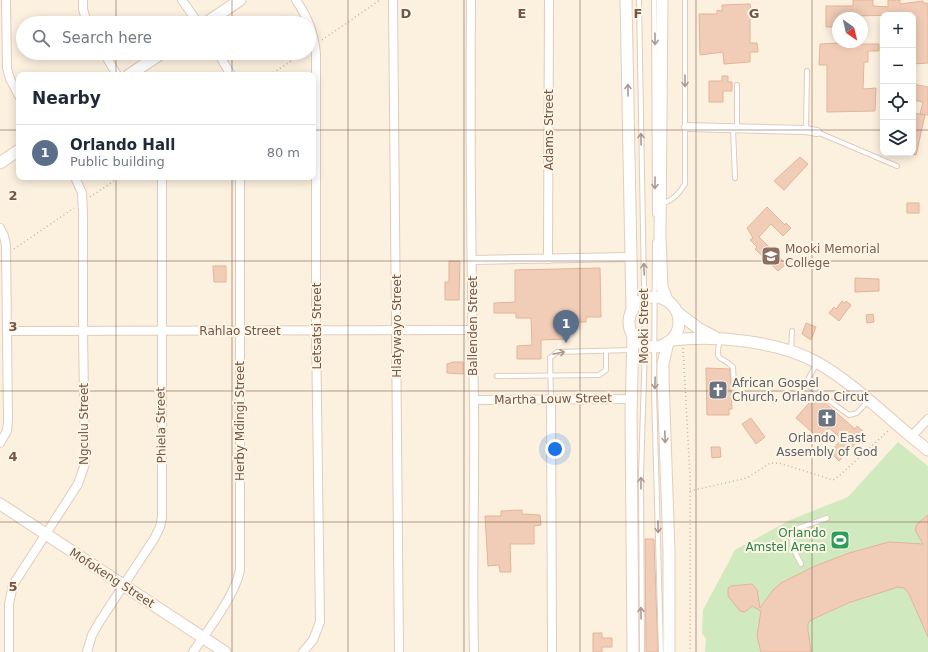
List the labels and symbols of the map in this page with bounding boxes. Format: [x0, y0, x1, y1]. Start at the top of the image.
text: D [401, 6, 412, 21]
text: E [518, 6, 526, 21]
text: F [634, 6, 642, 21]
text: G [749, 6, 759, 21]
north arrow [832, 12, 868, 48]
one-way arrow [651, 32, 659, 45]
one-way arrow [681, 74, 689, 87]
one-way arrow [624, 84, 632, 97]
street label: Adams Street [542, 89, 556, 171]
one-way arrow [637, 133, 645, 146]
one-way arrow [651, 176, 659, 189]
text: 2 [8, 188, 18, 203]
place label: Mooki Memorial College [785, 242, 880, 270]
school or university icon: Mooki Memorial College [760, 245, 782, 267]
one-way arrow [640, 263, 648, 276]
street label: Hlatywayo Street [390, 274, 404, 378]
street label: Ballenden Street [466, 276, 480, 376]
street label: Letsatsi Street [310, 282, 324, 369]
street label: Mooki Street [637, 288, 651, 364]
pin: 1 [553, 310, 579, 343]
text: 3 [8, 319, 18, 334]
street label: Rahlao Street [199, 324, 281, 338]
one-way arrow [553, 349, 566, 357]
street label: Herby Mdingi Street [233, 361, 247, 481]
one-way arrow [651, 376, 658, 389]
place label: African Gospel Church, Orlando Circut [732, 376, 869, 404]
church icon: African Gospel Church, Orlando Circut [707, 379, 729, 401]
street label: Ngculu Street [77, 383, 91, 465]
street label: Phiela Street [153, 386, 169, 463]
street label: Martha Louw Street [494, 391, 612, 407]
church icon: Orlando East Assembly of God [816, 407, 838, 429]
one-way arrow [661, 430, 669, 443]
place label: Orlando East Assembly of God [776, 431, 878, 459]
your location [545, 439, 565, 459]
text: 4 [8, 449, 18, 464]
one-way arrow [637, 477, 645, 490]
one-way arrow [654, 520, 662, 533]
place label: Orlando Amstel Arena [745, 526, 826, 554]
sports icon: Orlando Amstel Arena [829, 529, 851, 551]
street label: Mofokeng Street [67, 545, 157, 611]
text: 5 [8, 579, 18, 594]
one-way arrow [637, 607, 645, 620]

